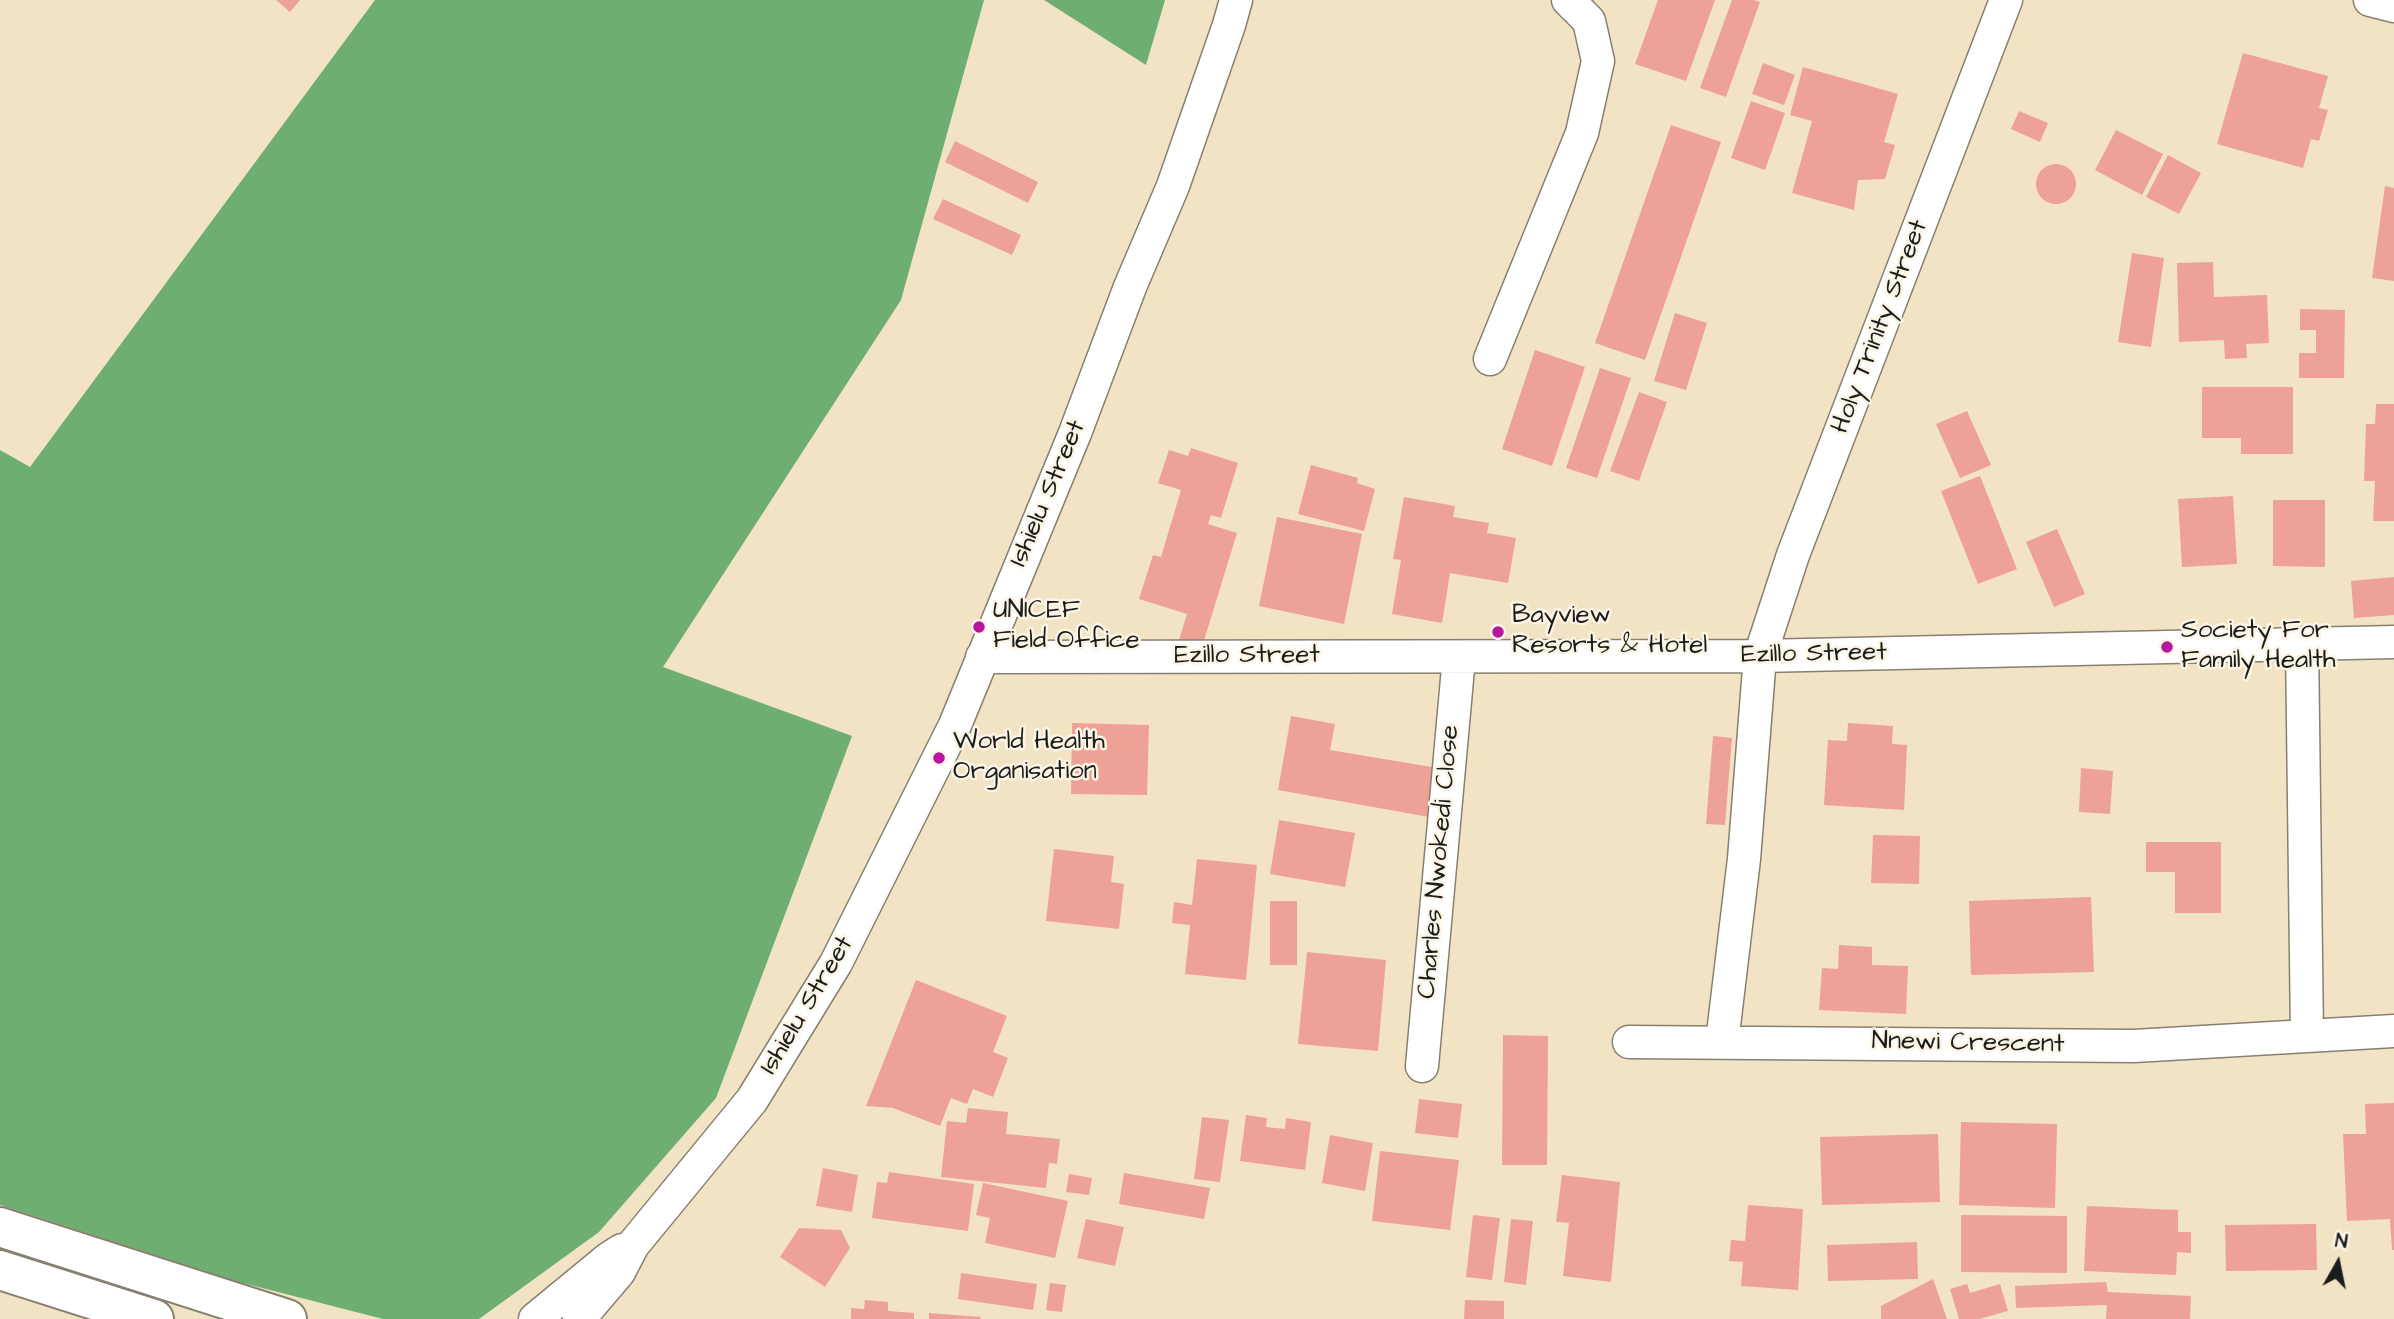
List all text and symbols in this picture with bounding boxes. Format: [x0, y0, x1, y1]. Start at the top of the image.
street label: Holy Trinity Street [1826, 216, 1936, 438]
street label: Ishielu Street [1004, 416, 1094, 572]
place label: UNICEF Field Office [993, 596, 1140, 658]
place label: Bayview Resorts & Hotel [1512, 601, 1707, 662]
place label: Society For Family Health [2181, 616, 2336, 678]
marker: UNICEF Field Office [971, 619, 987, 635]
marker: Bayview Resorts & Hotel [1490, 624, 1506, 640]
street label: Ezillo Street [1741, 638, 1887, 672]
marker: Society For Family Health [2159, 639, 2175, 655]
street label: Ezillo Street [1174, 641, 1320, 673]
street label: Charles Nwokedi Close [1413, 724, 1467, 1000]
place label: World Health Organisation [953, 727, 1105, 788]
marker: World Health Organisation [931, 750, 947, 766]
street label: Ishielu Street [755, 931, 861, 1081]
street label: Nnewi Crescent [1871, 1027, 2065, 1061]
text: N [2333, 1227, 2349, 1256]
north arrow [2303, 1228, 2373, 1298]

